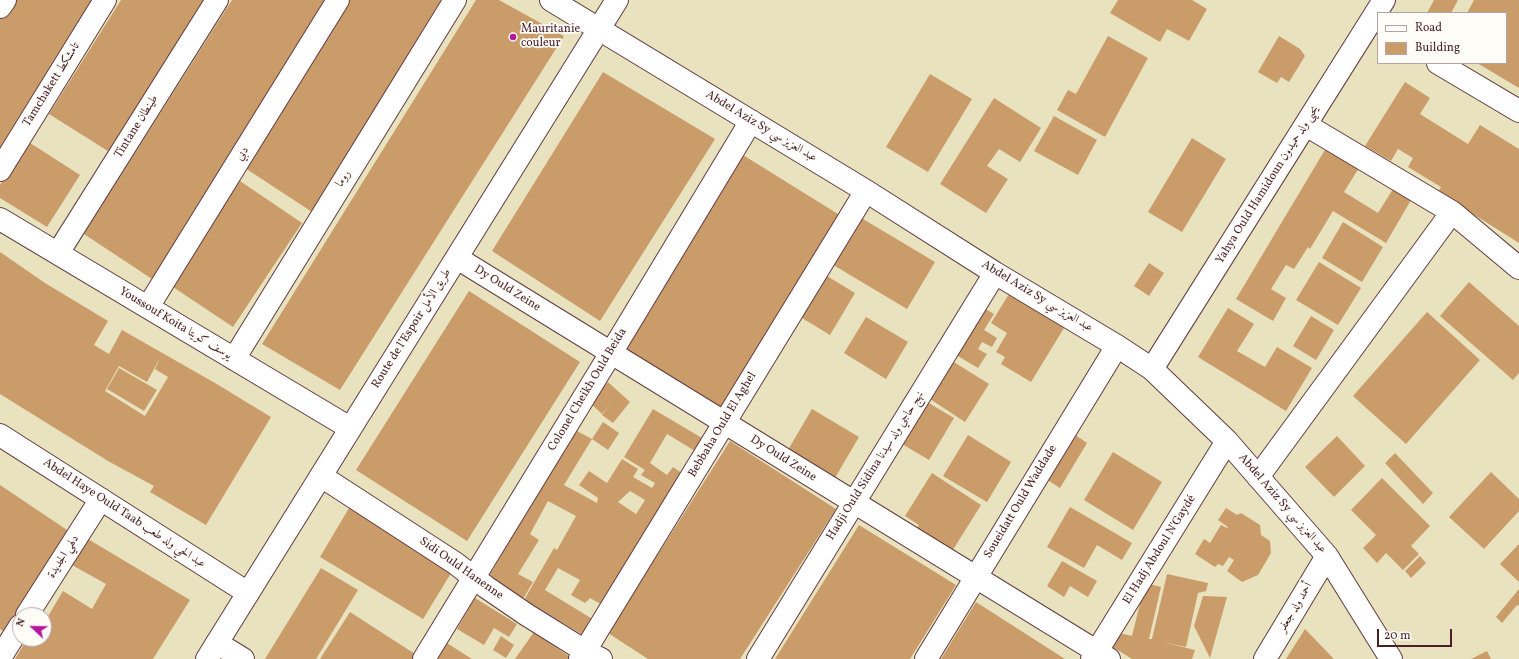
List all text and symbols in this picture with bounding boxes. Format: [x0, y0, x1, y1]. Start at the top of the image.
legend [1377, 12, 1507, 64]
text: Road [1415, 20, 1442, 36]
place label: Mauritanie couleur [521, 23, 580, 51]
marker: Mauritanie couleur [508, 32, 518, 42]
street label: Tamchakett تامشكط [20, 40, 84, 130]
text: Building [1415, 40, 1460, 56]
street label: Abdel Aziz Sy عبد العزيز سي [703, 88, 819, 166]
street label: Tintane طينطان [112, 93, 162, 161]
street label: Yahya Ould Hamidoun يحيى ولد حميدون [1213, 103, 1323, 267]
street label: دبي [233, 144, 253, 164]
street label: روما [333, 168, 355, 190]
street label: Abdel Aziz Sy عبد العزيز سي [979, 258, 1095, 336]
street label: Dy Ould Zeine [471, 263, 543, 315]
street label: Route de l’Espoir طريق الأمل [369, 267, 455, 391]
street label: Youssouf Koita يوسف كويتا [116, 285, 234, 363]
street label: Colonel Cheikh Ould Beida [545, 326, 631, 454]
street label: Bebbaha Ould El Aghel [686, 370, 760, 480]
street label: Hadji Ould Sidina نهج حاجي ولد سيدنا [824, 389, 928, 543]
street label: Dy Ould Zeine [747, 433, 819, 485]
street label: Soueidatt Ould Waddade [981, 443, 1061, 561]
street label: Abdel Aziz Sy عبد العزيز سي [1235, 451, 1329, 557]
street label: Abdel Haye Ould Taab عبد الحي ولد طعب [40, 456, 208, 572]
street label: El Hadj Abdoul N'Gaydé [1120, 493, 1200, 607]
street label: دلهي الجديدة [45, 533, 83, 581]
street label: Sidi Ould Hanenne [416, 535, 506, 603]
street label: أحمد ولد جعفر [1276, 581, 1316, 635]
north arrow [12, 607, 52, 647]
text: N [13, 616, 30, 629]
scale bar [1379, 621, 1454, 647]
text: 20 m [1384, 628, 1411, 644]

